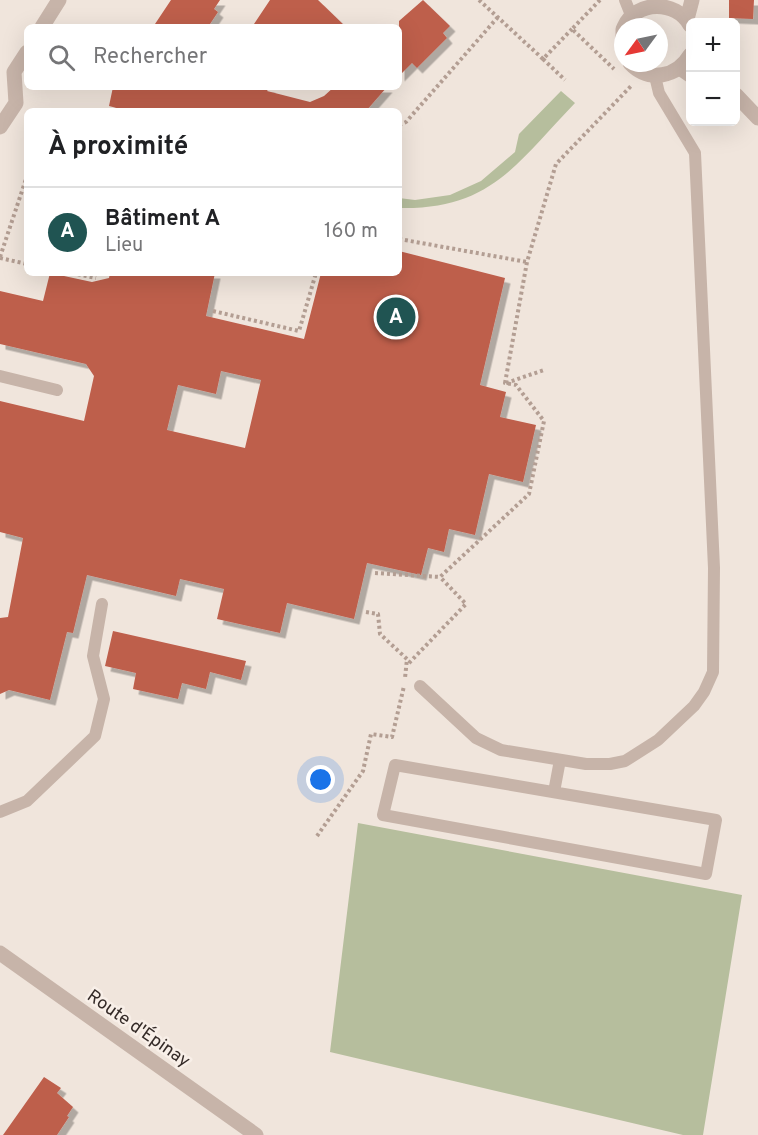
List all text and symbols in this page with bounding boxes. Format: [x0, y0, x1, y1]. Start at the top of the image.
north arrow [614, 18, 668, 72]
map controls [686, 18, 740, 126]
button: + [686, 18, 740, 72]
search box [24, 24, 402, 90]
icon: search [45, 41, 78, 74]
text: Rechercher [93, 44, 207, 71]
button: − [686, 72, 740, 126]
text: À proximité [48, 131, 188, 164]
text: Bâtiment A [105, 206, 220, 233]
text: A [60, 219, 75, 245]
text: 160 m [324, 219, 378, 245]
text: Lieu [105, 233, 143, 259]
pin: A [376, 294, 416, 340]
your location [306, 765, 335, 794]
street label: Route d'Épinay [82, 984, 195, 1073]

